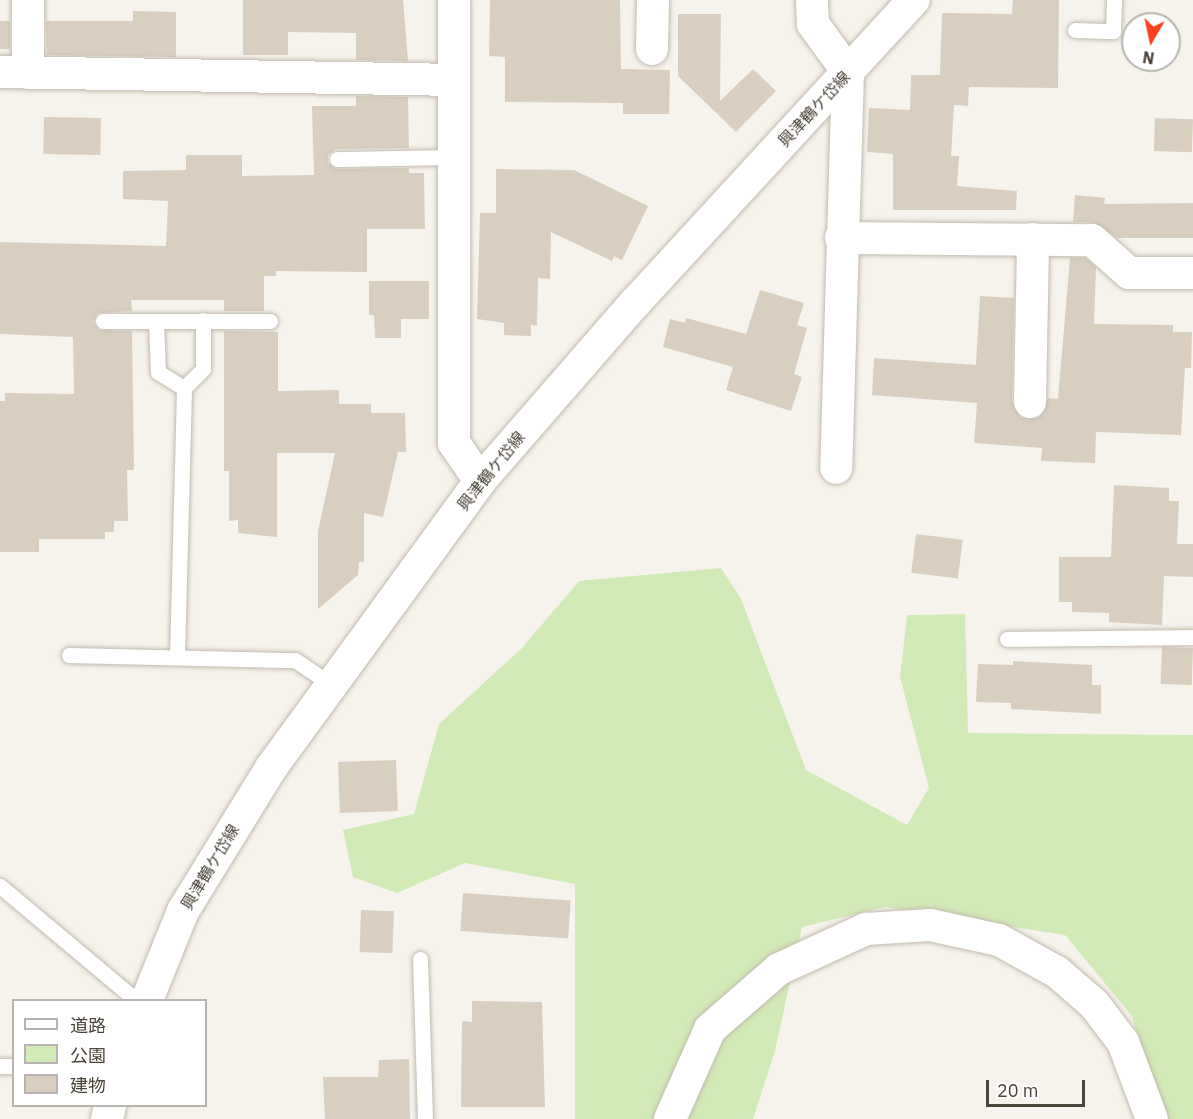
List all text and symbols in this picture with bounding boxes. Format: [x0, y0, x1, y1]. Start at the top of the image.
north arrow [1121, 12, 1181, 72]
text: N [1141, 47, 1156, 69]
street label: 興津鶴ケ岱線 [774, 67, 854, 151]
street label: 興津鶴ケ岱線 [453, 428, 529, 514]
street label: 興津鶴ケ岱線 [177, 821, 243, 913]
legend [12, 999, 207, 1107]
text: 道路 [70, 1014, 106, 1037]
text: 公園 [70, 1044, 106, 1067]
scale bar [989, 1068, 1088, 1106]
text: 建物 [70, 1074, 106, 1097]
text: 20 m [997, 1079, 1039, 1102]

